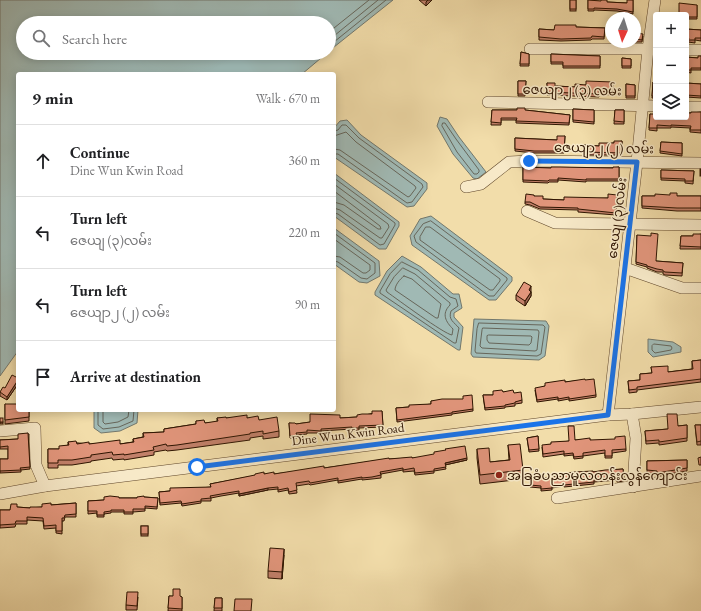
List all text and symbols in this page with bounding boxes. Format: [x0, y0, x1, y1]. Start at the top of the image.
north arrow [605, 12, 641, 48]
map controls [653, 12, 689, 120]
button: + [653, 12, 689, 48]
search box [16, 16, 336, 60]
icon: search [30, 27, 52, 49]
text: Search here [62, 29, 127, 48]
button: − [653, 48, 689, 84]
street label: ဇေယျာ၂ (၃) လမ်း [522, 81, 622, 101]
button: layers [653, 84, 689, 120]
text: 9 min [32, 87, 73, 109]
text: Walk · 670 m [256, 90, 320, 107]
street label: ဇေယျာ၂ (၂) လမ်း [554, 139, 654, 159]
text: Continue [70, 143, 130, 162]
icon: ahead [32, 150, 54, 172]
text: 360 m [289, 152, 320, 169]
route end [520, 152, 538, 170]
text: Dine Wun Kwin Road [70, 162, 183, 179]
street label: ဇေယျ (၃)လမ်း [604, 176, 632, 260]
text: Turn left [70, 209, 127, 228]
icon: left [32, 222, 54, 244]
text: 220 m [289, 224, 320, 241]
text: ဇေယျ (၃)လမ်း [70, 232, 152, 249]
text: Turn left [70, 281, 127, 300]
icon: left [32, 294, 54, 316]
text: 90 m [295, 296, 320, 313]
text: ဇေယျာ၂ (၂) လမ်း [70, 304, 170, 321]
icon: arrive [32, 366, 54, 388]
text: Arrive at destination [70, 367, 201, 386]
street label: Dine Wun Kwin Road [291, 419, 406, 449]
route start [188, 458, 206, 476]
place label: အခြခံပညာမူလတန်းလွန်ကျောင်း [507, 467, 687, 486]
marker: အခြခံပညာမူလတန်းလွန်ကျောင်း [494, 470, 504, 480]

